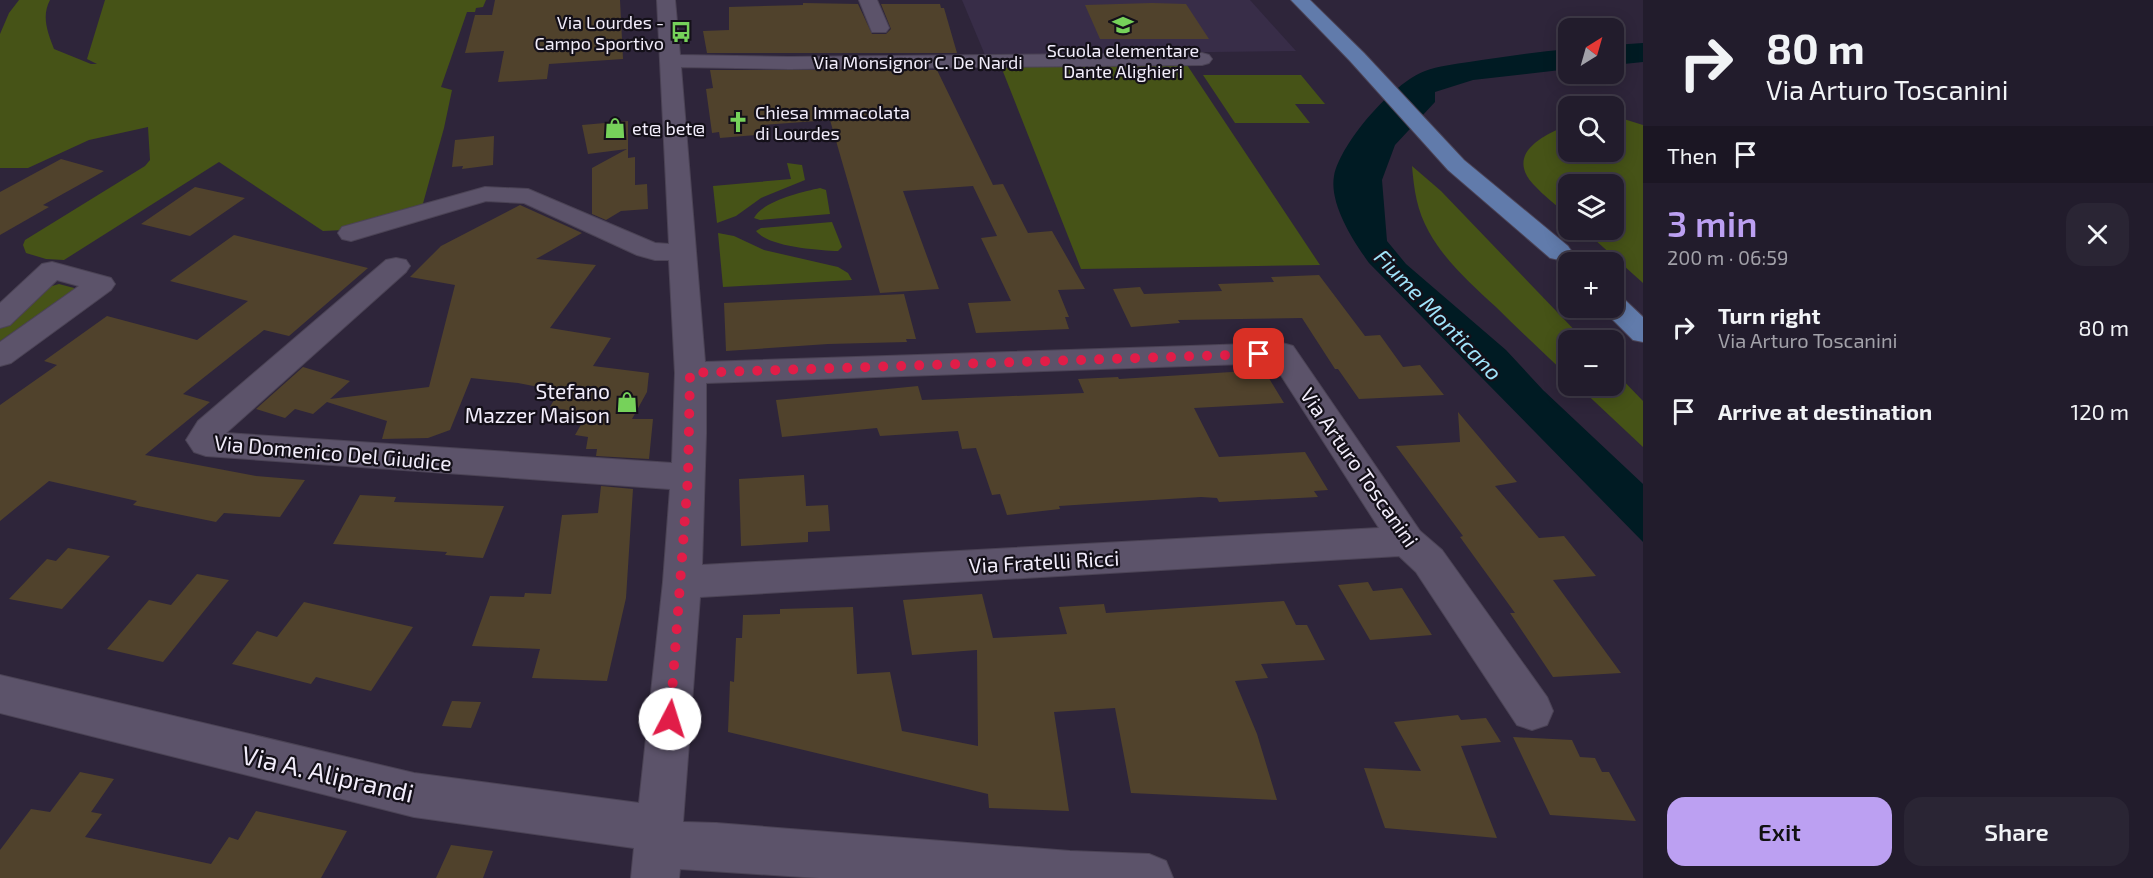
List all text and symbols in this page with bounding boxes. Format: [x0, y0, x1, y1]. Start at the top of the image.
place label: Via Lourdes - Campo Sportivo [534, 11, 664, 54]
school or university icon: Scuola elementare Dante Alighieri [1111, 13, 1135, 37]
north arrow [1558, 18, 1624, 84]
map controls [1558, 18, 1624, 396]
bus stop icon: Via Lourdes - Campo Sportivo [669, 20, 693, 44]
text: 80 m [1766, 22, 1865, 72]
icon: right [1667, 24, 1745, 102]
place label: Scuola elementare Dante Alighieri [1047, 39, 1199, 82]
street label: Via Monsignor C. De Nardi [813, 51, 1023, 73]
text: Via Arturo Toscanini [1766, 73, 2008, 105]
button: search [1558, 96, 1624, 162]
place label: Chiesa Immacolata di Lourdes [755, 101, 910, 144]
church icon: Chiesa Immacolata di Lourdes [726, 110, 750, 134]
shop icon: et@ bet@ [603, 116, 627, 140]
place label: et@ bet@ [632, 117, 705, 139]
icon: arrive [1729, 138, 1762, 171]
text: Then [1667, 142, 1717, 168]
button: layers [1558, 174, 1624, 240]
text: 3 min [1667, 201, 1758, 244]
button: close [2066, 203, 2129, 266]
water label: Fiume Monticano [1370, 243, 1508, 385]
text: 200 m · 06:59 [1667, 245, 1788, 269]
button: + [1558, 252, 1624, 318]
text: Turn right [1718, 302, 1820, 328]
icon: right [1667, 311, 1700, 344]
text: 80 m [2078, 314, 2129, 340]
pin [1233, 328, 1284, 379]
text: Via Arturo Toscanini [1718, 328, 1898, 352]
button: − [1558, 330, 1624, 396]
icon: arrive [1242, 337, 1275, 370]
place label: Stefano Mazzer Maison [465, 378, 610, 427]
street label: Via Arturo Toscanini [1296, 383, 1424, 551]
shop icon: Stefano Mazzer Maison [615, 390, 639, 414]
icon: arrive [1667, 395, 1700, 428]
text: Arrive at destination [1718, 398, 1932, 424]
text: 120 m [2070, 398, 2129, 424]
street label: Via Domenico Del Giudice [213, 429, 453, 475]
street label: Via Fratelli Ricci [968, 545, 1120, 577]
position arrow [638, 687, 702, 751]
street label: Via A. Aliprandi [239, 738, 417, 808]
button: Exit [1667, 797, 1892, 866]
button: Share [1904, 797, 2129, 866]

